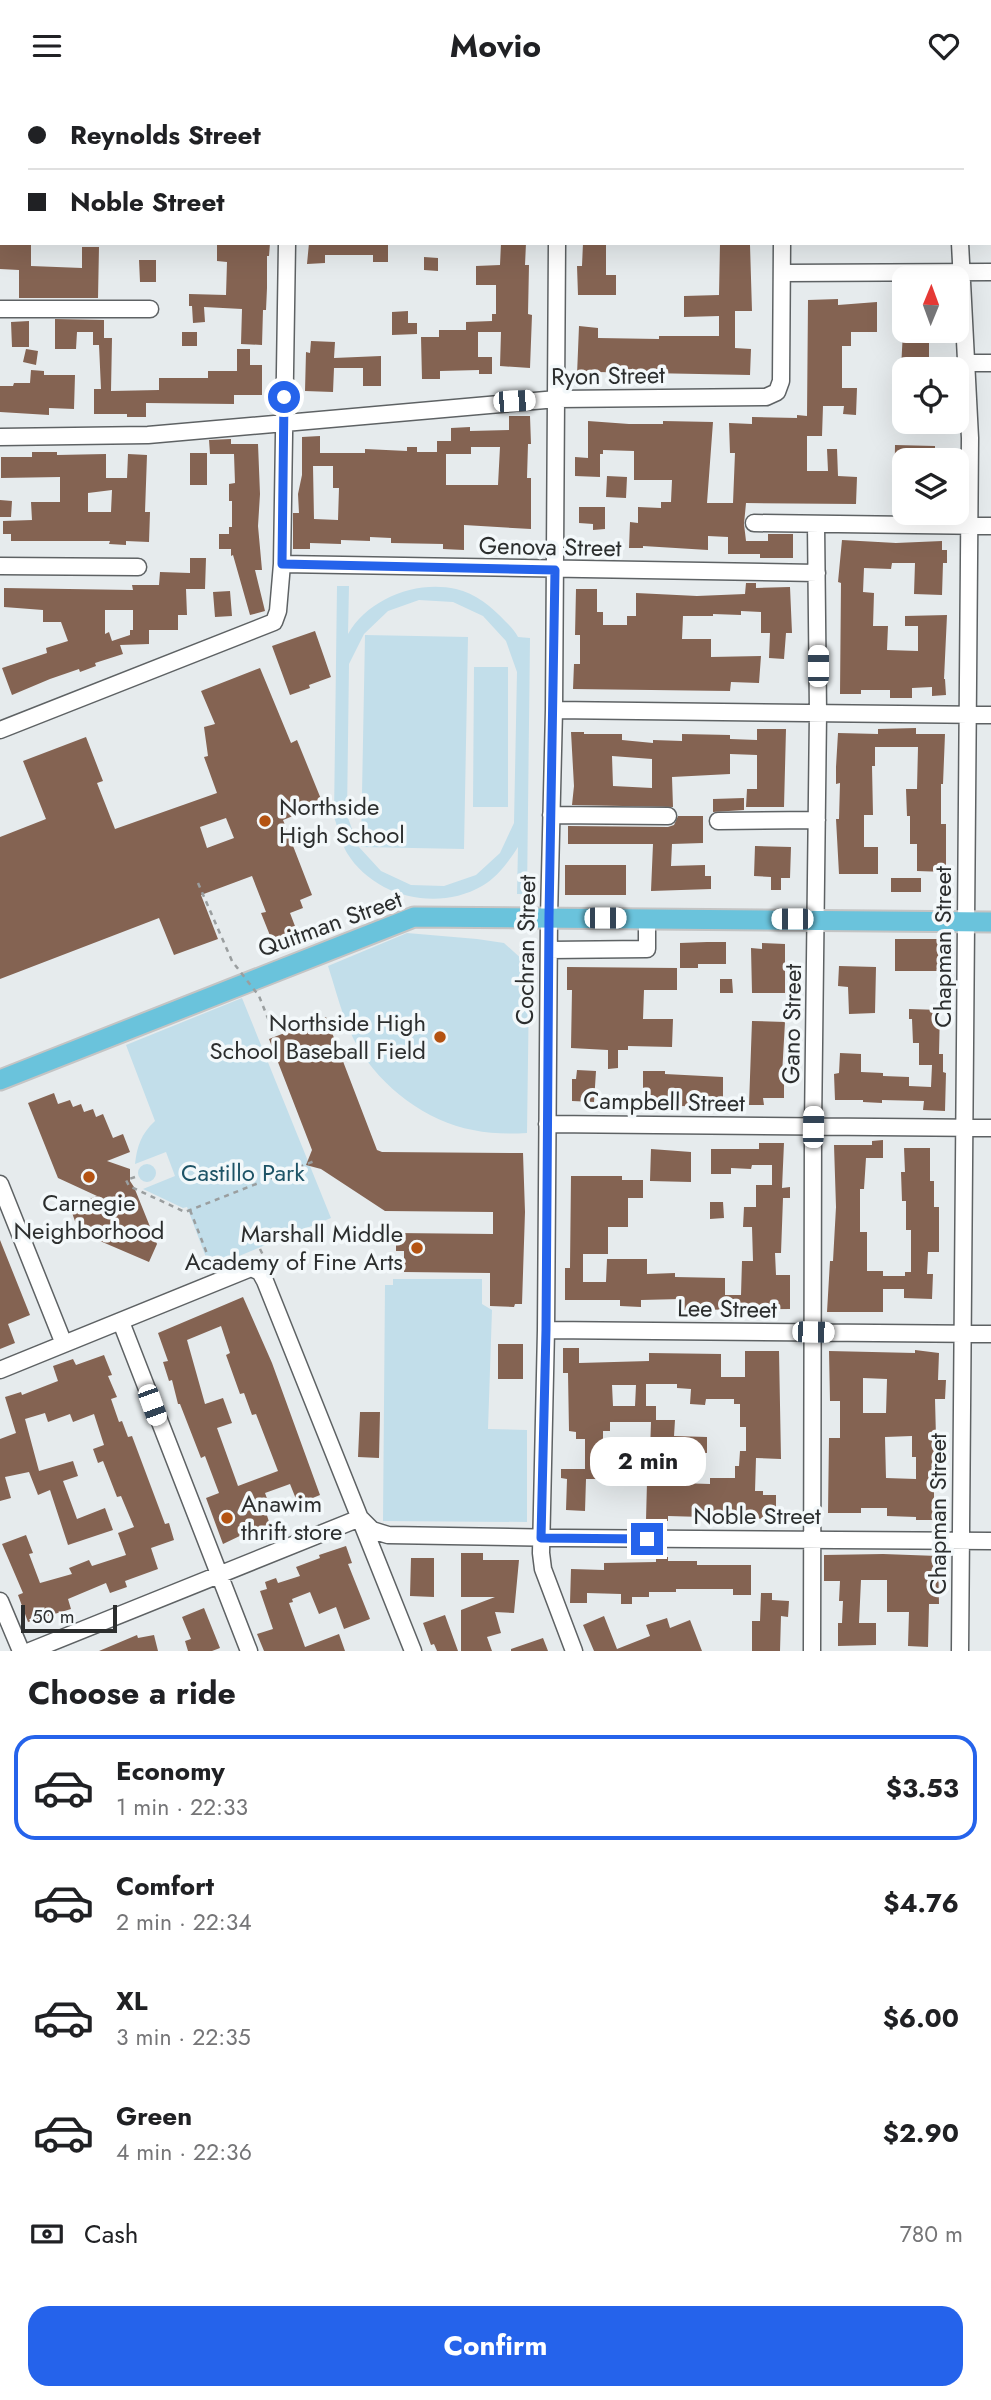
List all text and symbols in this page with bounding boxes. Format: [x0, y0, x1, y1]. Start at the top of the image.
text: Movio [450, 23, 541, 69]
icon: menu [28, 27, 66, 65]
icon: heart [925, 27, 963, 65]
text: Reynolds Street [70, 116, 261, 154]
text: Noble Street [70, 183, 225, 221]
north arrow [892, 266, 970, 343]
map controls [892, 266, 969, 525]
street label: Ryon Street [551, 357, 665, 394]
button: locate [892, 357, 969, 434]
route start [268, 381, 300, 413]
car [493, 389, 536, 413]
button: layers [892, 448, 969, 525]
street label: Genova Street [478, 528, 622, 565]
car [808, 645, 829, 687]
place label: Northside High School [279, 789, 405, 852]
marker: Northside High School [257, 813, 273, 829]
street label: Chapman Street [925, 866, 960, 1028]
street label: Cochran Street [507, 874, 544, 1026]
street label: Quitman Street [253, 881, 407, 966]
car [585, 908, 627, 929]
car [772, 909, 814, 930]
street label: Gano Street [773, 963, 810, 1084]
place label: Northside High School Baseball Field [210, 1005, 426, 1068]
marker: Northside High School Baseball Field [432, 1029, 448, 1045]
street label: Campbell Street [583, 1083, 746, 1120]
car [803, 1106, 824, 1148]
park label: Castillo Park [181, 1155, 305, 1190]
marker: Carnegie Neighborhood [81, 1169, 97, 1185]
place label: Carnegie Neighborhood [14, 1185, 164, 1248]
place label: Marshall Middle Academy of Fine Arts [185, 1216, 403, 1279]
marker: Marshall Middle Academy of Fine Arts [409, 1240, 425, 1256]
street label: Lee Street [677, 1290, 778, 1327]
car [792, 1321, 835, 1343]
car [135, 1382, 170, 1428]
street label: Chapman Street [920, 1433, 955, 1595]
callout: 2 min [589, 1437, 705, 1487]
text: 2 min [618, 1444, 678, 1478]
place label: Anawim thrift store [241, 1486, 342, 1549]
street label: Noble Street [693, 1498, 821, 1533]
marker: Anawim thrift store [219, 1510, 235, 1526]
route end [631, 1523, 663, 1555]
scale bar [21, 1602, 117, 1634]
text: 50 m [32, 1603, 75, 1630]
text: Choose a ride [28, 1670, 236, 1716]
text: Economy [116, 1752, 225, 1790]
icon: car [32, 1756, 95, 1819]
text: $3.53 [886, 1769, 959, 1807]
text: 1 min · 22:33 [116, 1790, 248, 1824]
text: Comfort [116, 1867, 214, 1905]
icon: car [32, 1871, 95, 1934]
text: $4.76 [883, 1884, 959, 1922]
text: 2 min · 22:34 [116, 1905, 252, 1939]
text: XL [116, 1982, 148, 2020]
icon: car [32, 1986, 95, 2049]
text: $6.00 [883, 1999, 959, 2037]
text: 3 min · 22:35 [116, 2020, 251, 2054]
text: Green [116, 2097, 192, 2135]
icon: car [32, 2101, 95, 2164]
text: $2.90 [883, 2114, 959, 2152]
text: 4 min · 22:36 [116, 2135, 252, 2169]
icon: cash [28, 2215, 66, 2253]
text: Cash [84, 2215, 138, 2253]
text: 780 m [900, 2217, 963, 2251]
button: Confirm [28, 2306, 963, 2386]

